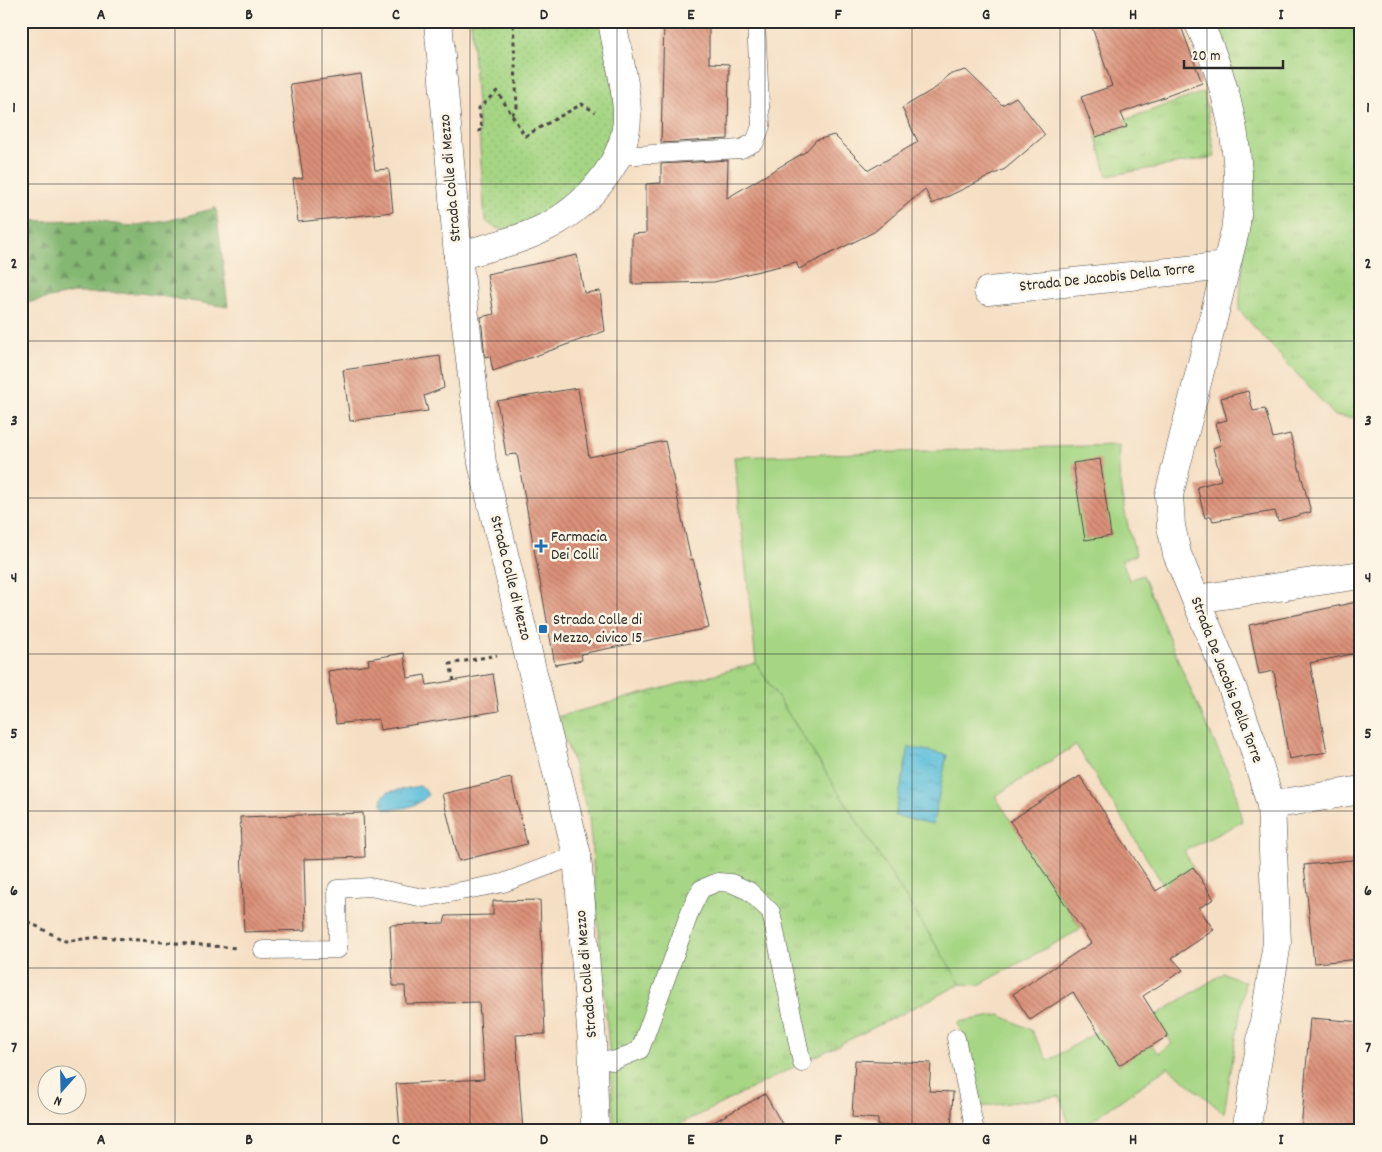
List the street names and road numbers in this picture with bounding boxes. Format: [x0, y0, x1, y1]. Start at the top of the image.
street label: Strada Colle di Mezzo [434, 113, 468, 243]
street label: Strada De Jacobis Della Torre [1018, 257, 1196, 299]
street label: Strada Colle di Mezzo [483, 513, 537, 643]
street label: Strada De Jacobis Della Torre [1184, 594, 1268, 766]
street label: Strada Colle di Mezzo [570, 909, 604, 1039]

